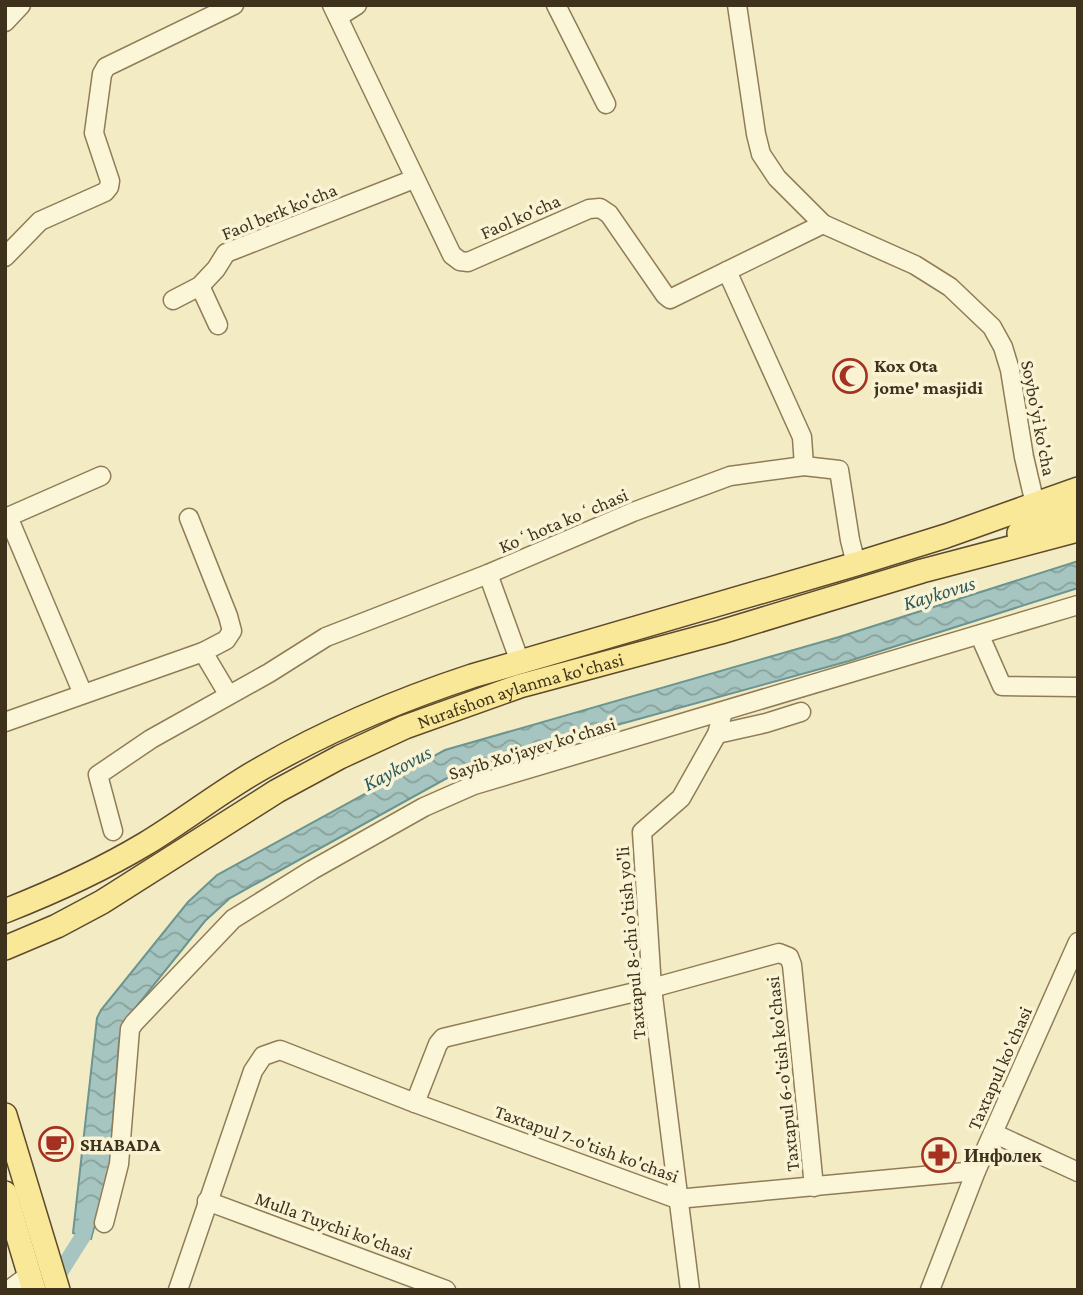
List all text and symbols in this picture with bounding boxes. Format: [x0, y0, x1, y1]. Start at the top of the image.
street label: Faol berk ko'cha [218, 179, 340, 244]
street label: Faol ko'cha [477, 189, 564, 243]
place label: Kox Ota jome' masjidi [873, 355, 983, 399]
mosque icon: Kox Ota jome' masjidi [831, 357, 869, 395]
street label: Soybo'yi ko'cha [1017, 359, 1060, 478]
street label: Koʻhota koʻchasi [495, 484, 631, 557]
water label: Kaykovus [900, 571, 978, 615]
street label: Nurafshon aylanma ko'chasi [414, 649, 626, 733]
street label: Sayib Xo'jayev ko'chasi [446, 713, 618, 785]
water label: Kaykovus [359, 740, 436, 796]
street label: Taxtapul 8-chi o'tish yo'li [612, 846, 649, 1040]
street label: Taxtapul 6-o'tish ko'chasi [762, 975, 803, 1172]
street label: Taxtapul ko'chasi [963, 1003, 1036, 1133]
street label: Taxtapul 7-o'tish ko'chasi [492, 1100, 682, 1187]
cafe icon: SHABADA [37, 1125, 75, 1163]
place label: SHABADA [80, 1134, 161, 1155]
pharmacy icon: Инфолек [920, 1136, 958, 1174]
place label: Инфолек [964, 1145, 1042, 1166]
street label: Mulla Tuychi ko'chasi [252, 1187, 415, 1264]

